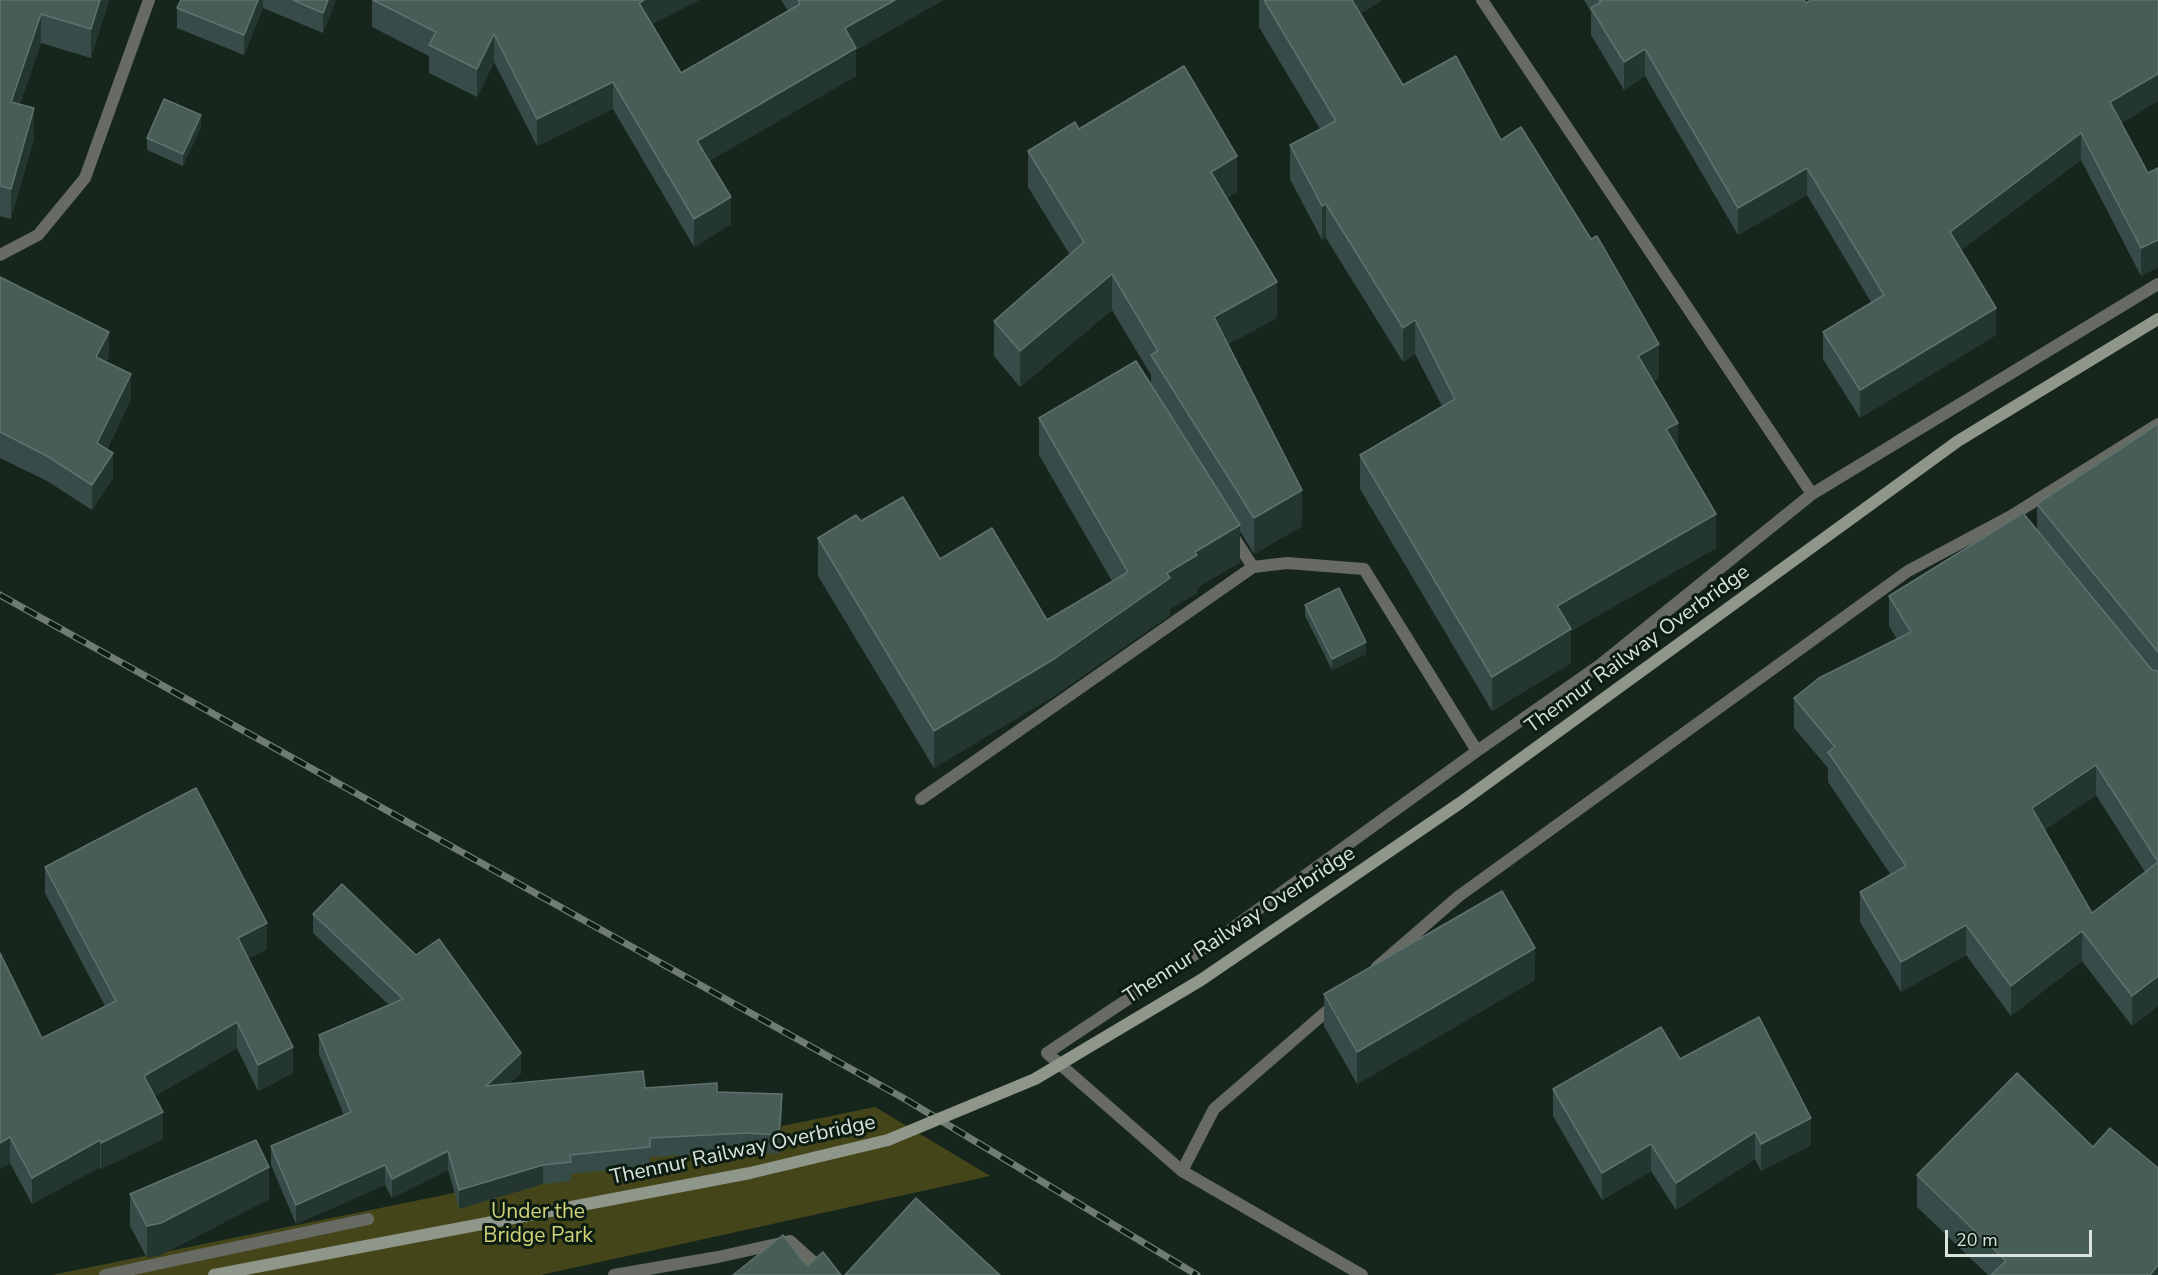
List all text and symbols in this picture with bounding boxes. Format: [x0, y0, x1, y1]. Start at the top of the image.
street label: Thennur Railway Overbridge [1521, 560, 1755, 740]
street label: Thennur Railway Overbridge [1120, 842, 1360, 1010]
street label: Thennur Railway Overbridge [608, 1111, 878, 1191]
park label: Under the Bridge Park [483, 1200, 593, 1250]
scale bar [1948, 1218, 2095, 1256]
text: 20 m [1956, 1228, 1998, 1252]

